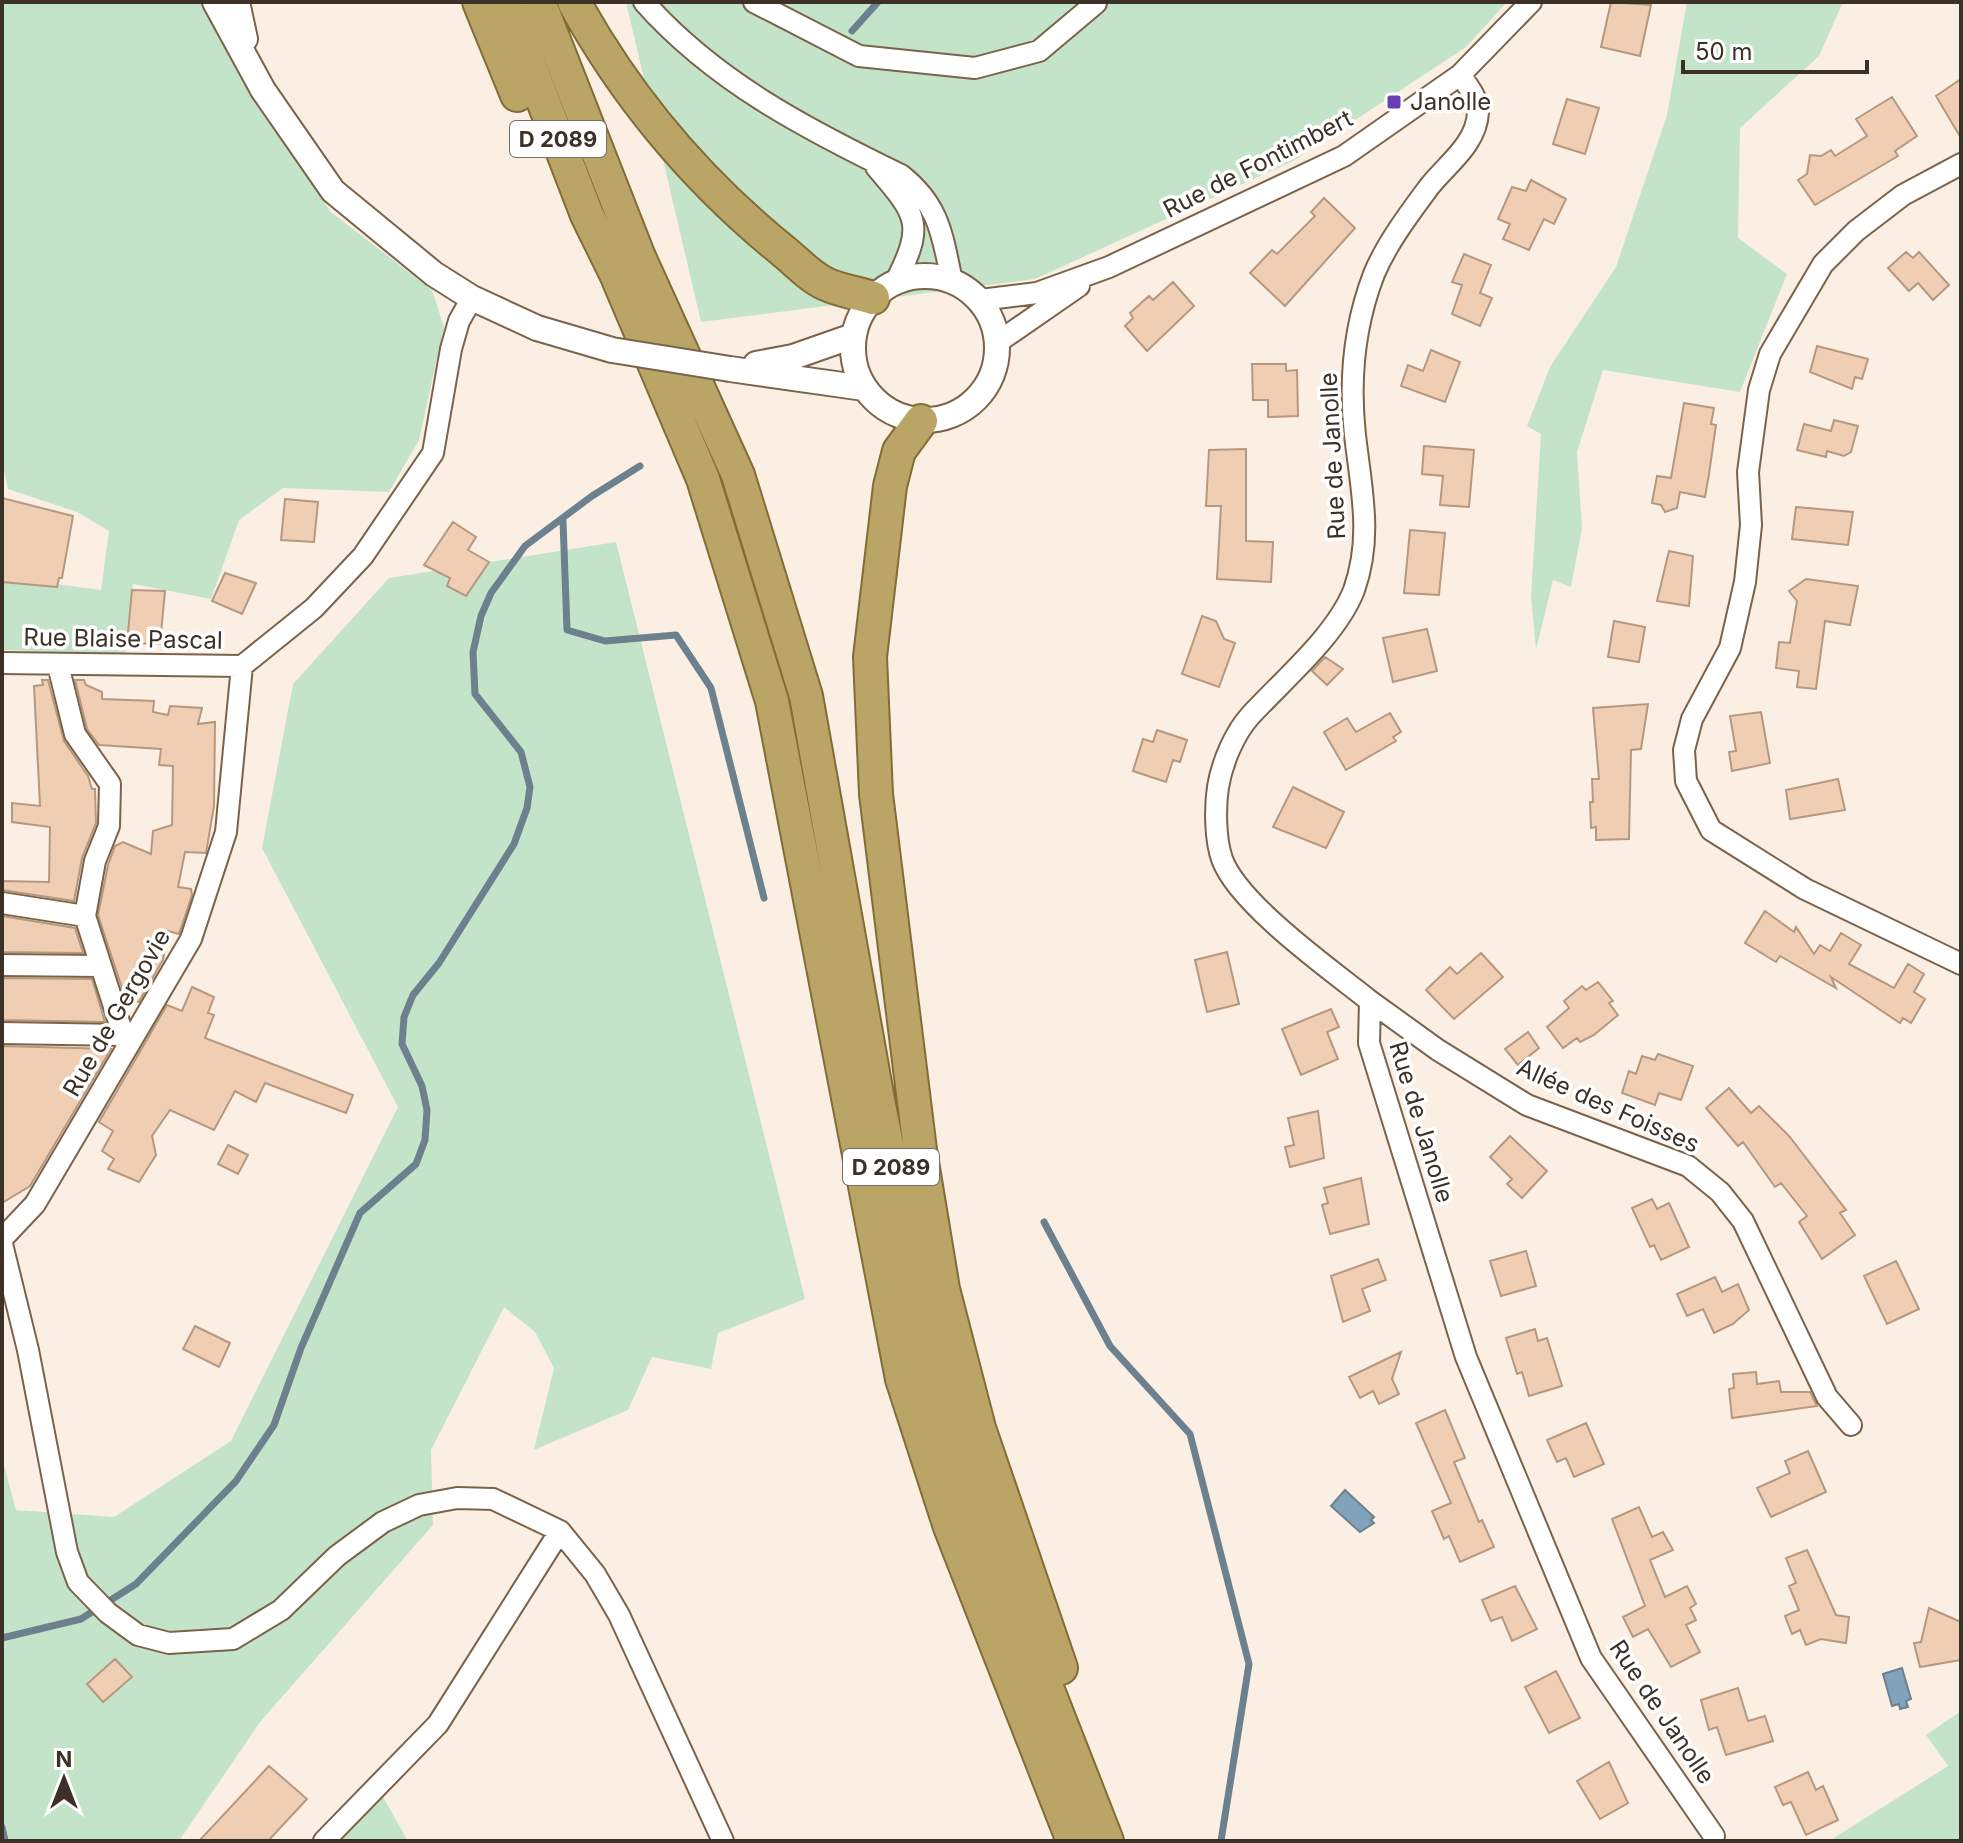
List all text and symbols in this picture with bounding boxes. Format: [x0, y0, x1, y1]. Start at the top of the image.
scale bar [1683, 24, 1867, 74]
text: 50 m [1695, 37, 1753, 66]
place label: Janolle [1410, 87, 1491, 116]
marker: Janolle [1385, 93, 1403, 111]
street label: Rue de Fontimbert [1158, 103, 1357, 224]
road number: D 2089 [510, 121, 606, 157]
street label: Rue de Janolle [1314, 372, 1351, 540]
street label: Rue Blaise Pascal [23, 622, 223, 655]
street label: Rue de Gergovie [57, 924, 176, 1102]
street label: Rue de Janolle [1383, 1038, 1460, 1206]
street label: Allée des Foisses [1513, 1052, 1704, 1159]
road number: D 2089 [843, 1149, 939, 1185]
street label: Rue de Janolle [1604, 1634, 1721, 1789]
north arrow [24, 1739, 104, 1819]
text: N [56, 1746, 72, 1772]

